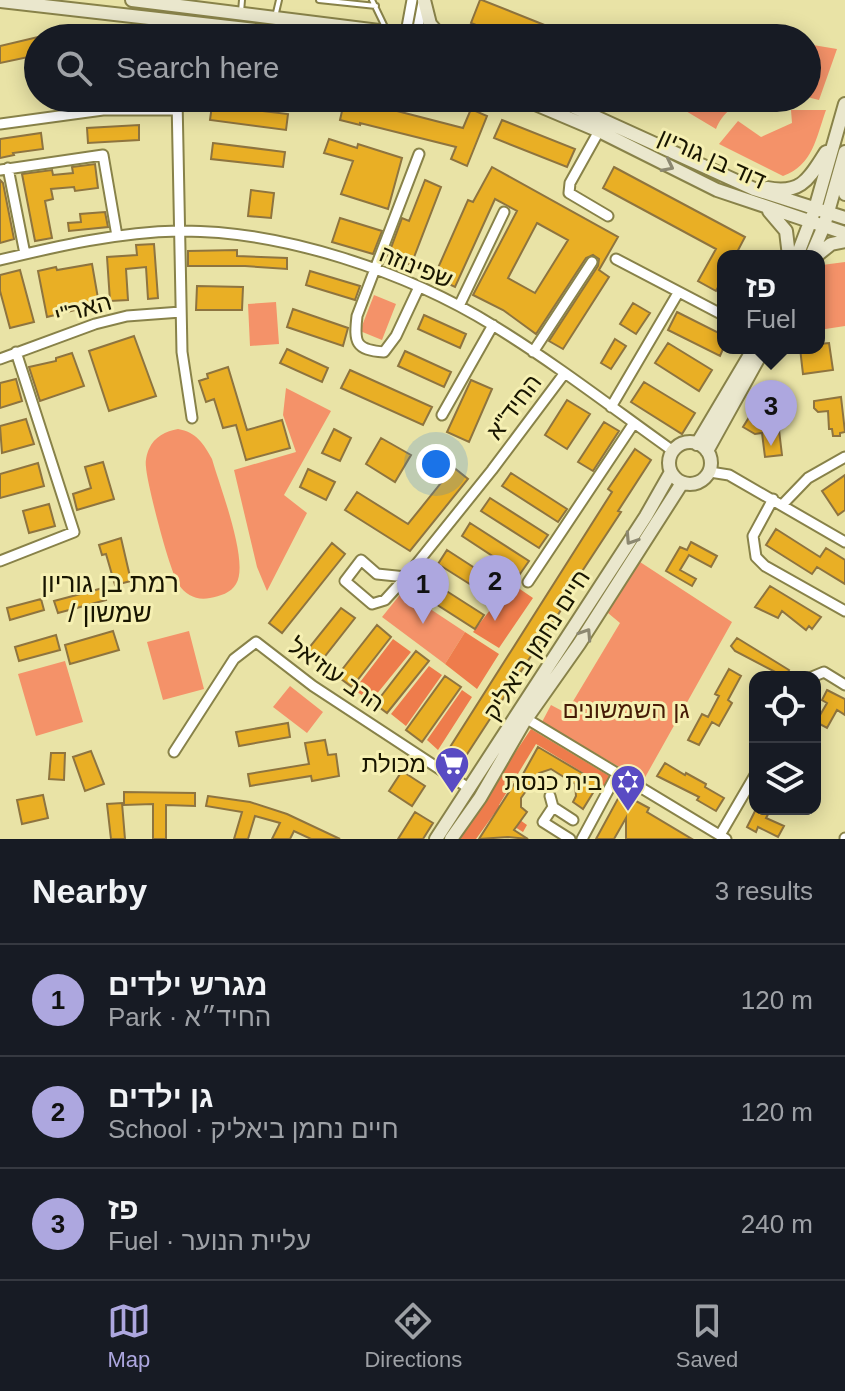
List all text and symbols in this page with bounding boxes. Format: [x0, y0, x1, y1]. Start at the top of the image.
search box [24, 24, 821, 112]
icon: search [52, 46, 96, 90]
text: Search here [116, 51, 279, 84]
street label: דוד בן גוריון [654, 123, 770, 194]
one-way arrow [660, 156, 675, 171]
street label: שפינוזה [376, 240, 457, 293]
popup [717, 250, 825, 354]
text: פז [746, 270, 776, 303]
street label: האר"י [51, 288, 114, 329]
text: Fuel [746, 304, 796, 334]
street label: החיד"א [481, 369, 547, 444]
pin: 3 [745, 380, 797, 446]
your location [416, 444, 456, 484]
one-way arrow [626, 531, 641, 545]
pin: 2 [469, 555, 521, 621]
pin: 1 [397, 558, 449, 624]
street label: חיים נחמן ביאליק [478, 565, 595, 725]
district label: רמת בן גוריון / שמשון [41, 568, 179, 628]
one-way arrow [576, 628, 591, 642]
street label: הרב עוזיאל [284, 632, 389, 717]
map controls [749, 671, 821, 815]
button: locate [749, 671, 821, 743]
park label: גן השמשונים [562, 696, 690, 723]
button: layers [749, 743, 821, 815]
supermarket icon: מכולת [433, 745, 471, 795]
place label: מכולת [362, 750, 426, 777]
synagogue icon: בית כנסת [609, 763, 647, 813]
place label: בית כנסת [505, 768, 602, 795]
text: Nearby [32, 872, 147, 910]
text: 3 results [715, 876, 813, 906]
text: מגרש ילדים [108, 968, 268, 1001]
text: 1 [51, 985, 65, 1015]
text: 120 m [741, 985, 813, 1015]
text: Park · החיד״א [108, 1002, 271, 1032]
text: גן ילדים [108, 1080, 213, 1113]
text: 2 [51, 1097, 65, 1127]
text: 120 m [741, 1097, 813, 1127]
text: School · חיים נחמן ביאליק [108, 1114, 399, 1144]
text: פז [108, 1192, 139, 1225]
text: 3 [51, 1209, 65, 1239]
text: 240 m [741, 1209, 813, 1239]
text: Fuel · עליית הנוער [108, 1226, 311, 1256]
tab: Map [107, 1299, 151, 1373]
tab: Directions [364, 1299, 462, 1373]
tab: Saved [676, 1299, 738, 1373]

